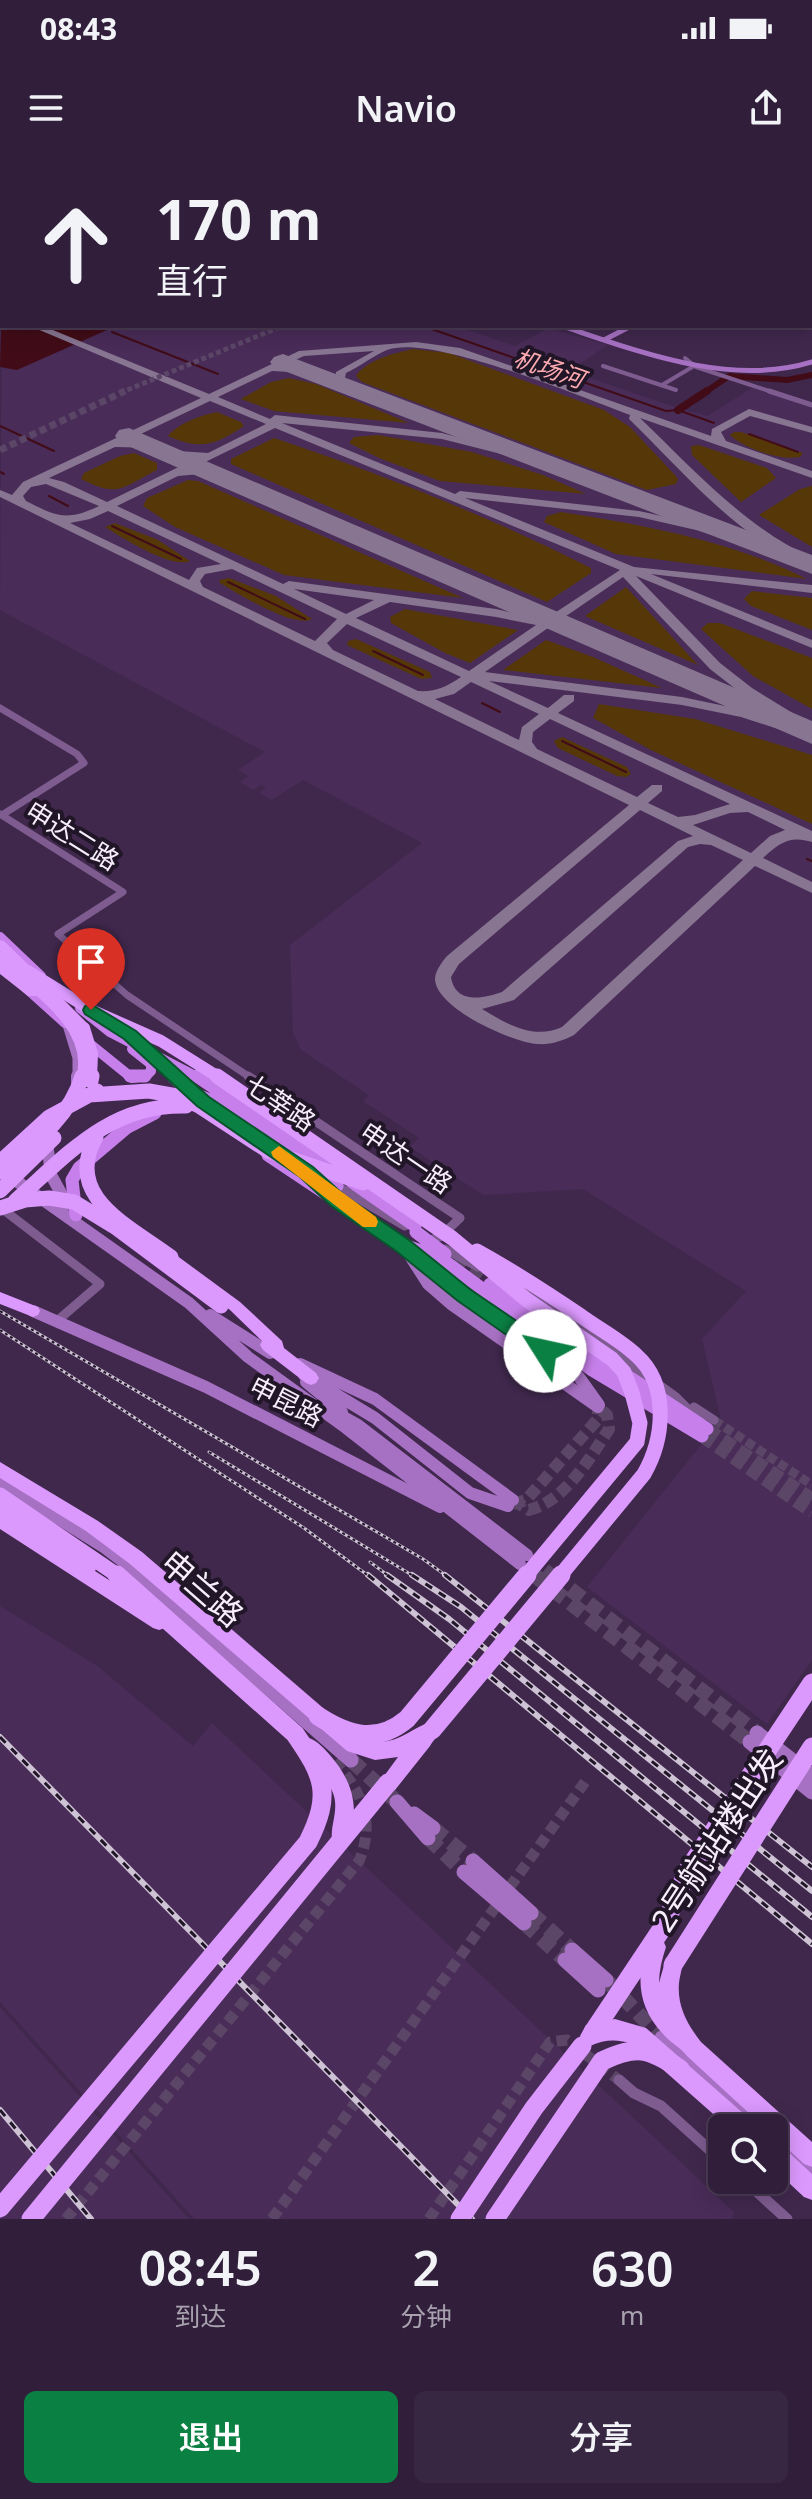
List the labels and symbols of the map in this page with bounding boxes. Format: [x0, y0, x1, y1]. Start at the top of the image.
water label: 机场河 [510, 340, 593, 396]
street label: 申达二路 [19, 792, 126, 878]
pin [57, 928, 125, 1010]
street label: 七莘路 [238, 1065, 323, 1139]
street label: 申达一路 [353, 1113, 460, 1201]
position arrow [503, 1309, 587, 1393]
street label: 申昆路 [244, 1367, 329, 1435]
street label: 申兰路 [153, 1540, 253, 1636]
street label: 2号航站楼出发 [640, 1739, 791, 1939]

